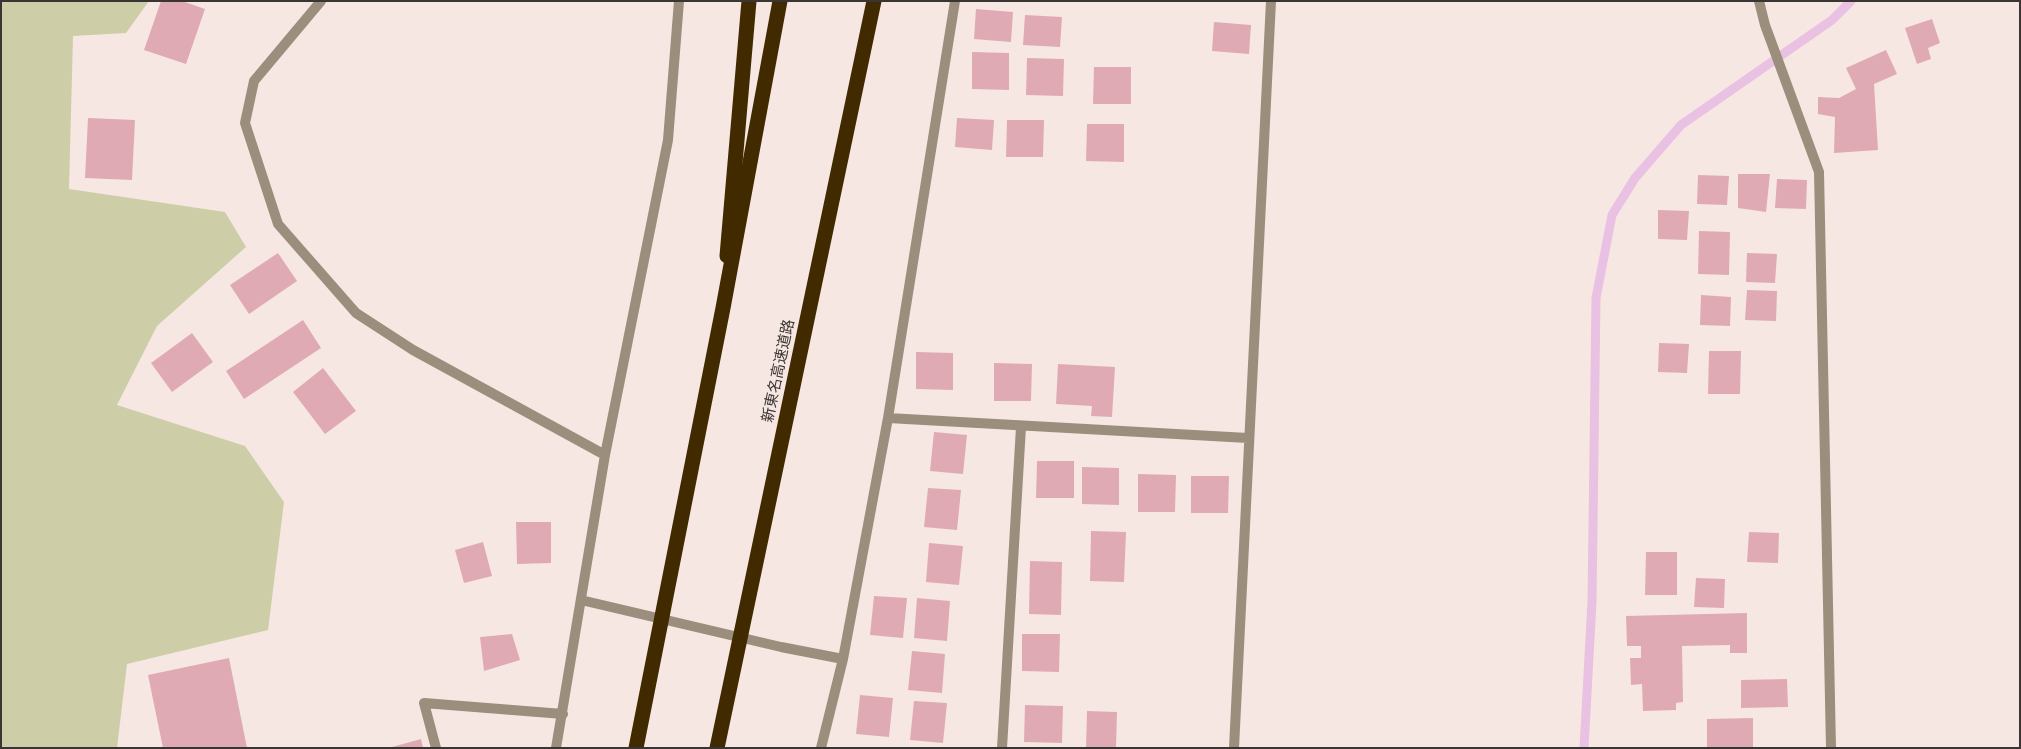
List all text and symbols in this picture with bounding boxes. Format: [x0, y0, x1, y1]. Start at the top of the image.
street label: 新東名高速道路 [759, 318, 799, 424]

